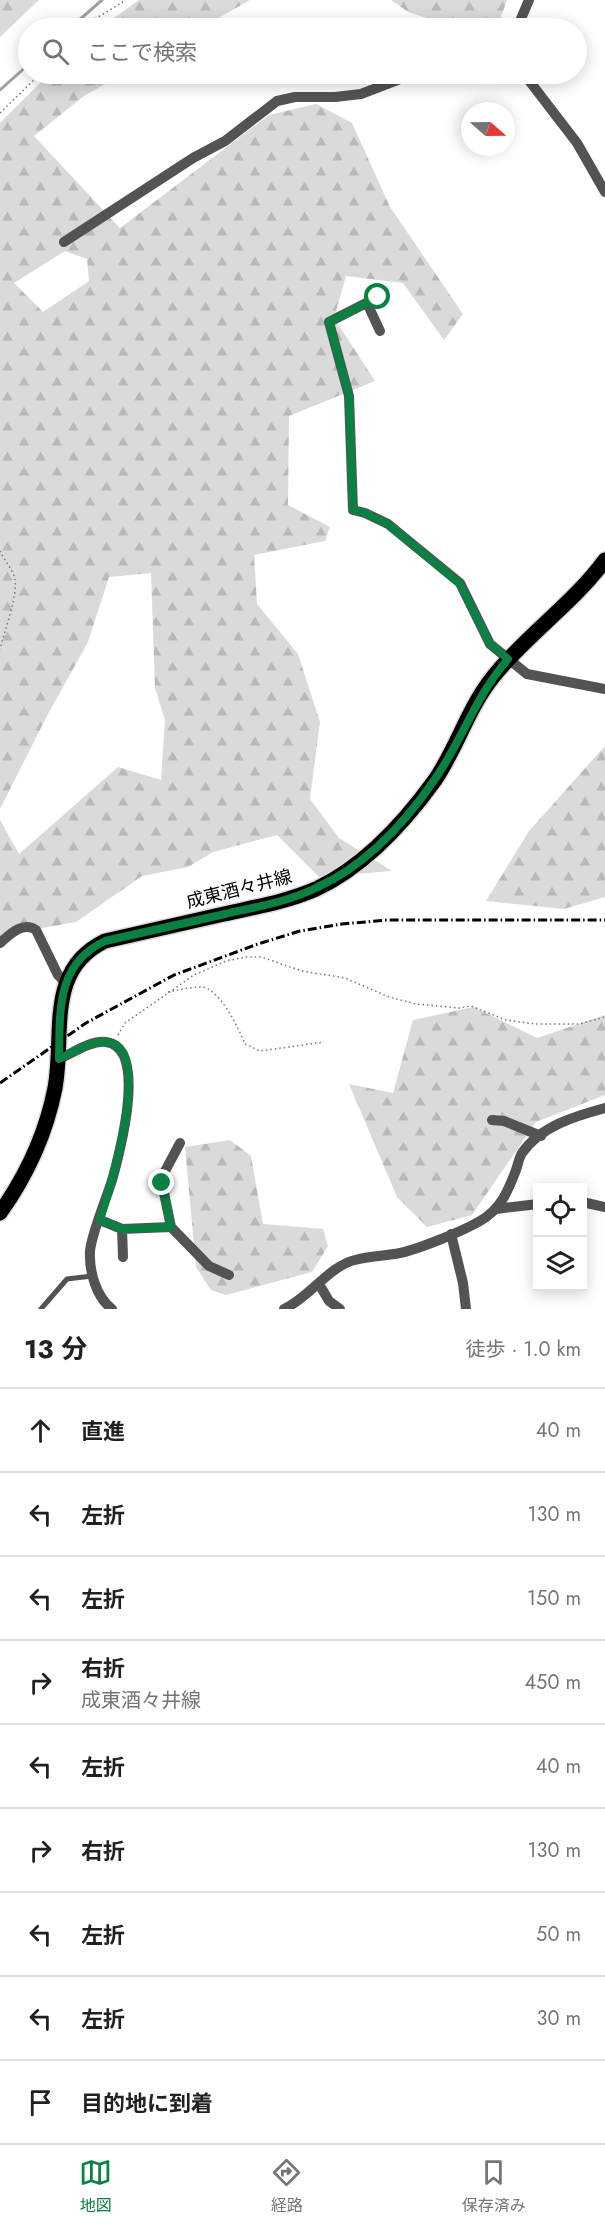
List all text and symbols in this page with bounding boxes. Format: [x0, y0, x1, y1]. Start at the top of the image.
search box [18, 18, 587, 84]
icon: search [39, 35, 72, 68]
text: ここで検索 [87, 36, 197, 68]
north arrow [461, 102, 515, 156]
route start [364, 283, 390, 309]
street label: 成東酒々井線 [183, 863, 295, 915]
route end [148, 1169, 174, 1195]
map controls [533, 1183, 587, 1291]
button: locate [533, 1183, 587, 1237]
button: layers [533, 1237, 587, 1291]
text: 13 分 [24, 1330, 87, 1368]
text: 徒歩 · 1.0 km [466, 1335, 581, 1364]
icon: ahead [24, 1414, 57, 1447]
text: 直進 [81, 1415, 125, 1447]
text: 40 m [536, 1416, 581, 1445]
icon: left [24, 1498, 57, 1531]
text: 左折 [81, 1499, 125, 1531]
text: 130 m [527, 1500, 581, 1529]
icon: left [24, 1582, 57, 1615]
text: 左折 [81, 1583, 125, 1615]
text: 150 m [527, 1584, 581, 1613]
text: 右折 [81, 1652, 125, 1684]
icon: right [24, 1666, 57, 1699]
text: 450 m [524, 1668, 581, 1697]
text: 成東酒々井線 [81, 1686, 201, 1715]
icon: left [24, 1750, 57, 1783]
text: 左折 [81, 1751, 125, 1783]
text: 40 m [536, 1752, 581, 1781]
icon: right [24, 1834, 57, 1867]
text: 右折 [81, 1835, 125, 1867]
text: 130 m [527, 1836, 581, 1865]
icon: left [24, 1918, 57, 1951]
text: 左折 [81, 1919, 125, 1951]
text: 50 m [536, 1920, 581, 1949]
icon: left [24, 2002, 57, 2035]
text: 左折 [81, 2003, 125, 2035]
text: 30 m [536, 2004, 581, 2033]
icon: arrive [24, 2086, 57, 2119]
text: 目的地に到着 [81, 2087, 213, 2119]
tab: 地図 [79, 2156, 112, 2217]
tab: 経路 [270, 2156, 303, 2217]
tab: 保存済み [462, 2156, 526, 2217]

